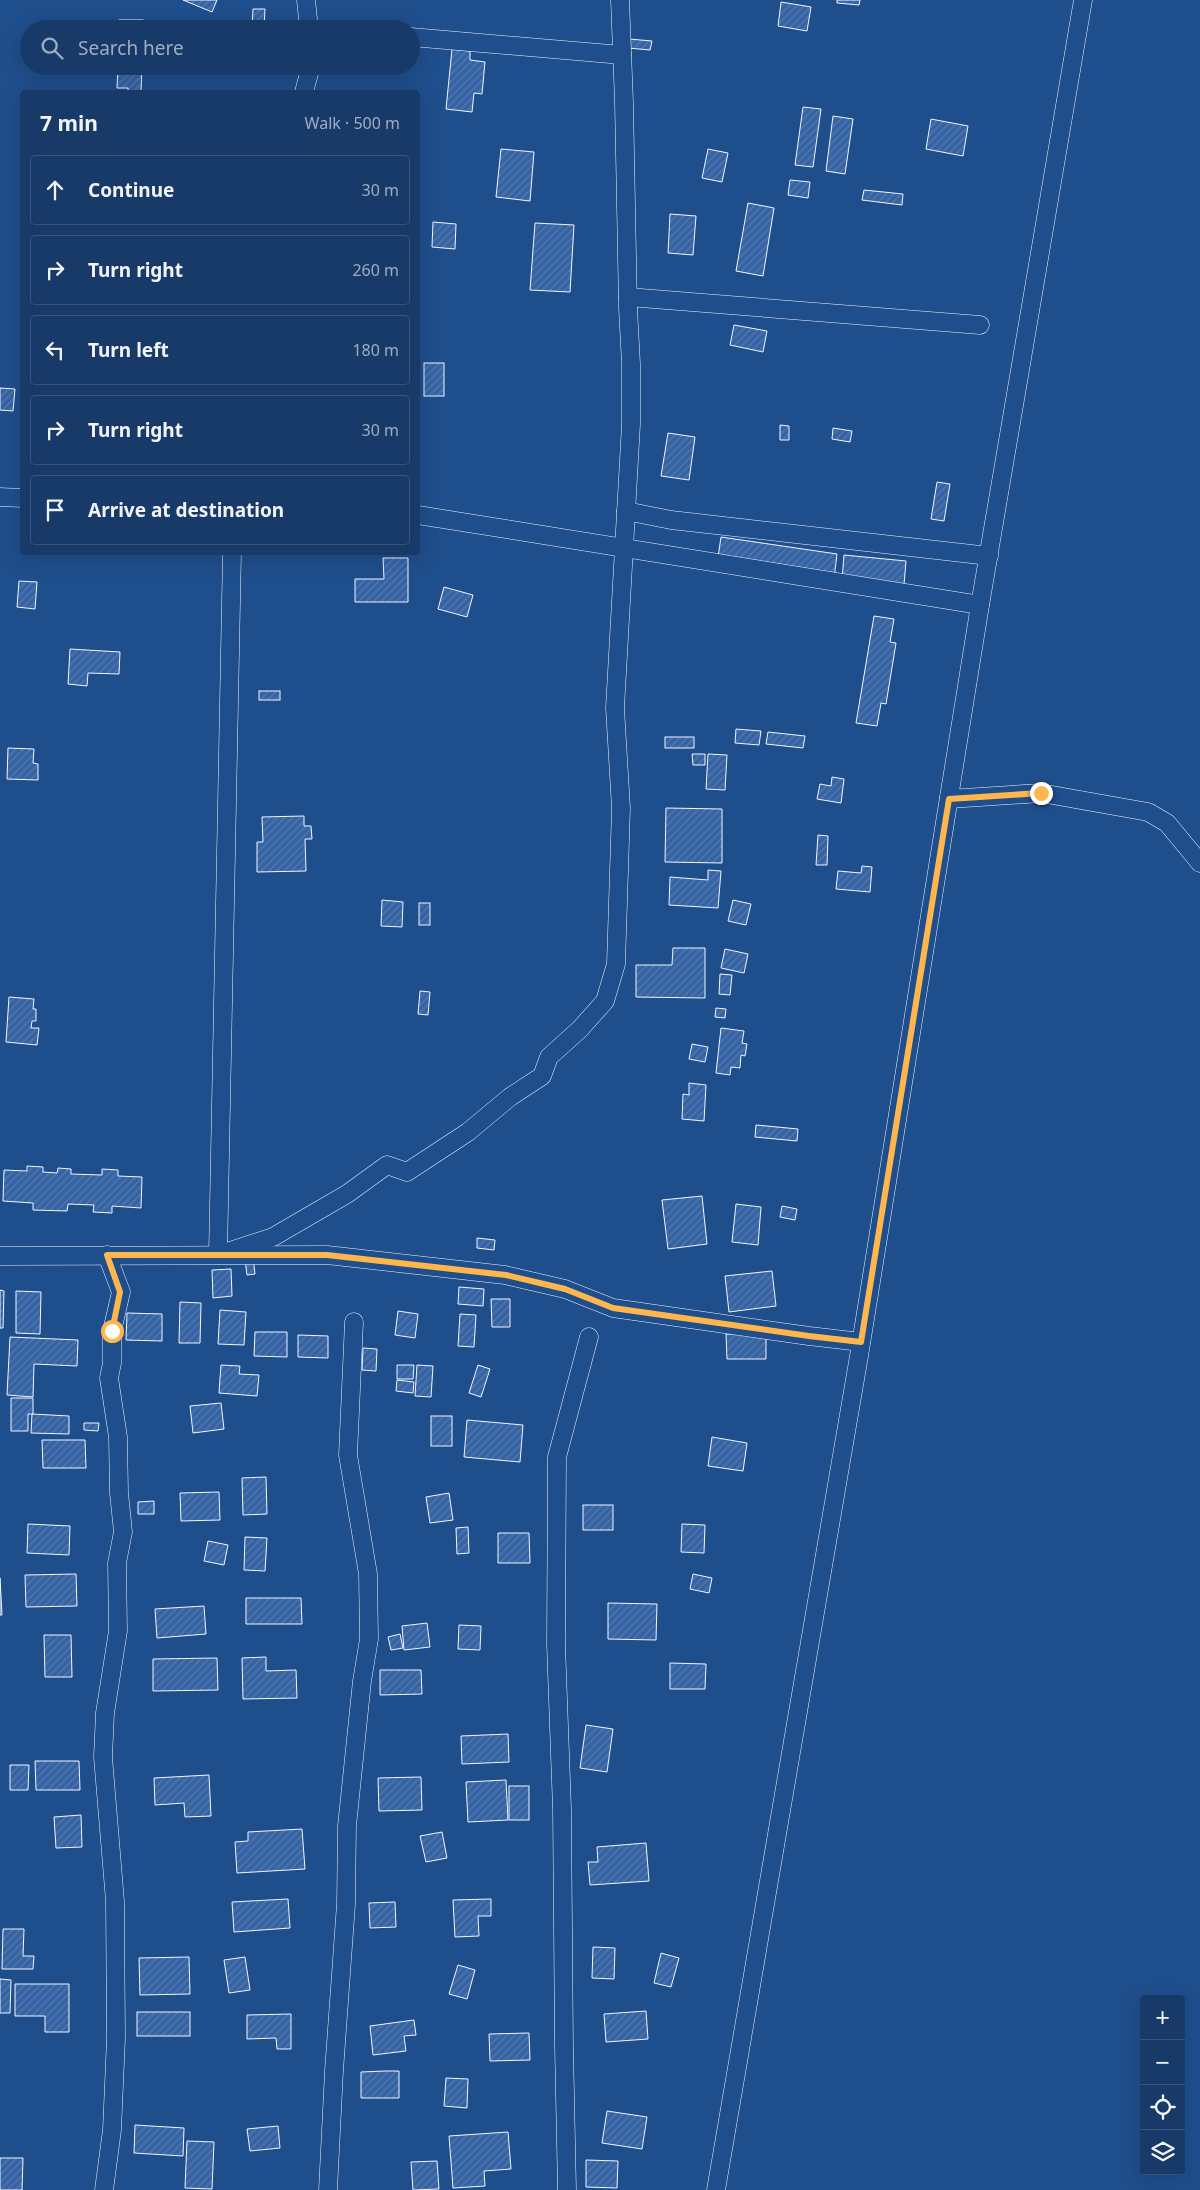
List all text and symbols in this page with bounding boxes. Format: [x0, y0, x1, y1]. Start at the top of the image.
search box [20, 20, 420, 75]
icon: search [38, 34, 66, 62]
text: Search here [78, 35, 184, 61]
text: 7 min [40, 109, 98, 137]
text: Walk · 500 m [305, 112, 400, 134]
icon: ahead [41, 176, 69, 204]
text: Continue [88, 177, 174, 203]
text: 30 m [362, 179, 399, 201]
icon: right [41, 256, 69, 284]
text: Turn right [88, 257, 183, 283]
text: 260 m [352, 259, 399, 281]
icon: left [41, 336, 69, 364]
text: Turn left [88, 337, 169, 363]
text: 180 m [352, 339, 399, 361]
icon: right [41, 416, 69, 444]
text: Turn right [88, 417, 183, 443]
text: 30 m [362, 419, 399, 441]
icon: arrive [41, 496, 69, 524]
text: Arrive at destination [88, 497, 284, 523]
route end [1030, 782, 1053, 805]
route start [101, 1320, 124, 1343]
map controls [1140, 1995, 1185, 2175]
button: + [1140, 1995, 1185, 2040]
button: − [1140, 2040, 1185, 2085]
button: locate [1140, 2085, 1185, 2130]
button: layers [1140, 2130, 1185, 2175]

